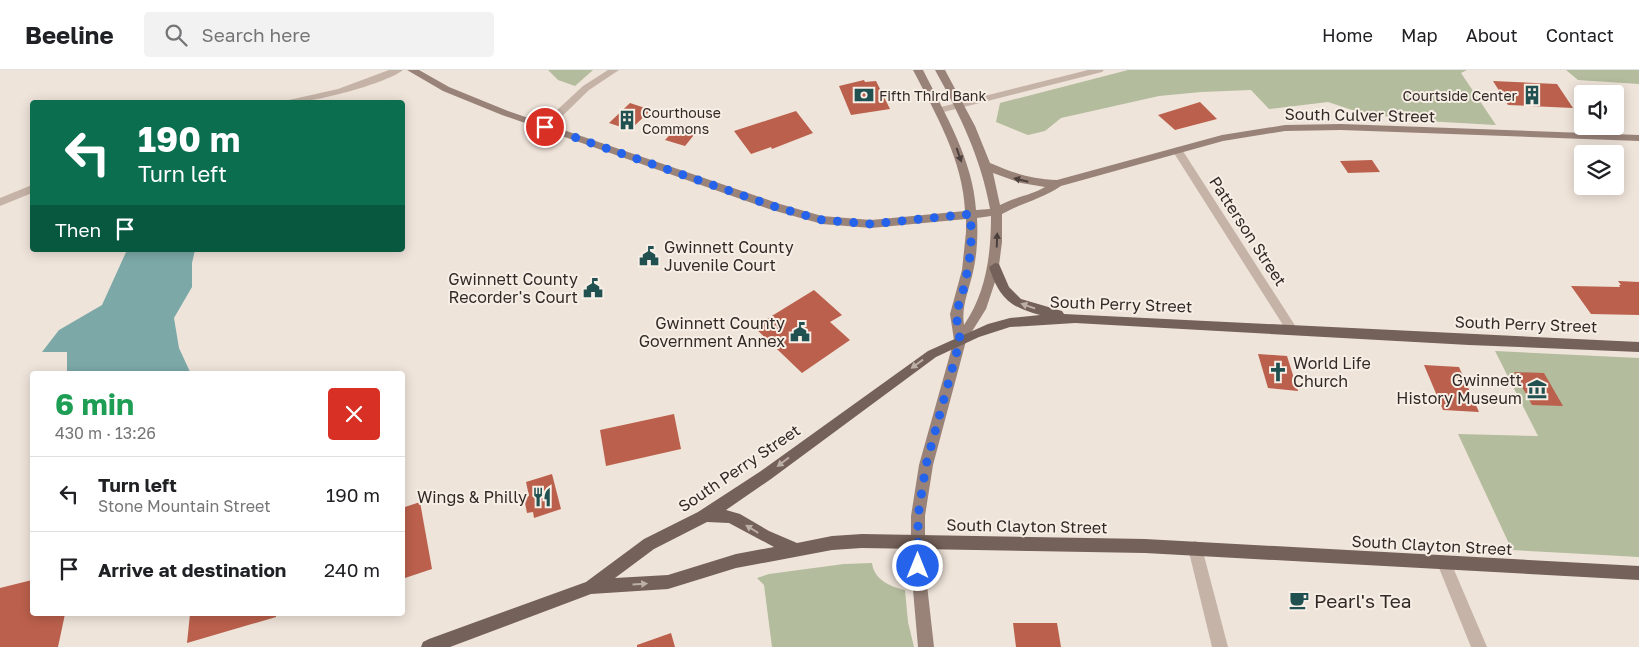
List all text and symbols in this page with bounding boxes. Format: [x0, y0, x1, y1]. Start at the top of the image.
search box [144, 12, 494, 57]
text: Beeline [25, 20, 114, 49]
icon: search [162, 21, 190, 49]
text: Search here [202, 23, 310, 46]
text: Home [1322, 24, 1373, 46]
text: Map [1401, 24, 1438, 46]
text: About [1466, 24, 1518, 46]
text: Contact [1546, 24, 1614, 46]
bank icon: Fifth Third Bank [853, 84, 875, 106]
building icon: Courtside Center [1521, 84, 1543, 106]
map controls [1574, 85, 1624, 195]
button: sound [1574, 85, 1624, 135]
place label: Fifth Third Bank [879, 87, 986, 104]
place label: Courtside Center [1403, 87, 1518, 104]
place label: Courthouse Commons [642, 104, 721, 137]
street label: South Culver Street [1285, 104, 1435, 126]
pin [524, 106, 566, 148]
building icon: Courthouse Commons [616, 109, 638, 131]
icon: arrive [531, 113, 559, 141]
text: 190 m [138, 118, 240, 160]
icon: left [55, 120, 120, 185]
button: layers [1574, 145, 1624, 195]
one-way arrow [955, 147, 963, 162]
text: Turn left [138, 160, 227, 187]
street label: Patterson Street [1205, 172, 1291, 290]
one-way arrow [1014, 176, 1029, 184]
icon: arrive [111, 215, 139, 243]
text: Then [55, 218, 101, 241]
one-way arrow [993, 231, 1001, 247]
place label: Gwinnett County Juvenile Court [664, 237, 794, 275]
public building icon: Gwinnett County Juvenile Court [638, 245, 660, 267]
place label: Gwinnett County Recorder's Court [448, 269, 578, 307]
public building icon: Gwinnett County Recorder's Court [582, 277, 604, 299]
street label: South Perry Street [1049, 292, 1193, 316]
one-way arrow [1020, 302, 1035, 309]
street label: South Perry Street [1454, 312, 1598, 336]
place label: Gwinnett County Government Annex [639, 313, 785, 351]
public building icon: Gwinnett County Government Annex [789, 321, 811, 343]
place label: World Life Church [1293, 353, 1371, 391]
one-way arrow [910, 359, 924, 369]
church icon: World Life Church [1267, 361, 1289, 383]
place label: Gwinnett History Museum [1396, 370, 1522, 408]
museum icon: Gwinnett History Museum [1526, 378, 1548, 400]
text: 6 min [55, 386, 134, 422]
button: close [328, 388, 380, 440]
street label: South Perry Street [674, 420, 804, 516]
text: 430 m · 13:26 [55, 423, 156, 443]
one-way arrow [776, 457, 790, 467]
text: Turn left [98, 473, 177, 496]
icon: left [55, 480, 83, 508]
text: 190 m [326, 483, 380, 506]
restaurant icon: Wings & Philly [531, 486, 553, 508]
place label: Wings & Philly [417, 487, 527, 507]
text: Stone Mountain Street [98, 496, 271, 516]
street label: South Clayton Street [946, 515, 1108, 537]
one-way arrow [745, 524, 759, 534]
street label: South Clayton Street [1351, 531, 1513, 559]
position arrow [891, 539, 943, 591]
icon: arrive [55, 555, 83, 583]
text: Arrive at destination [98, 558, 286, 581]
text: 240 m [324, 558, 380, 581]
one-way arrow [632, 579, 648, 587]
cafe icon: Pearl's Tea [1288, 589, 1310, 611]
place label: Pearl's Tea [1314, 589, 1412, 612]

